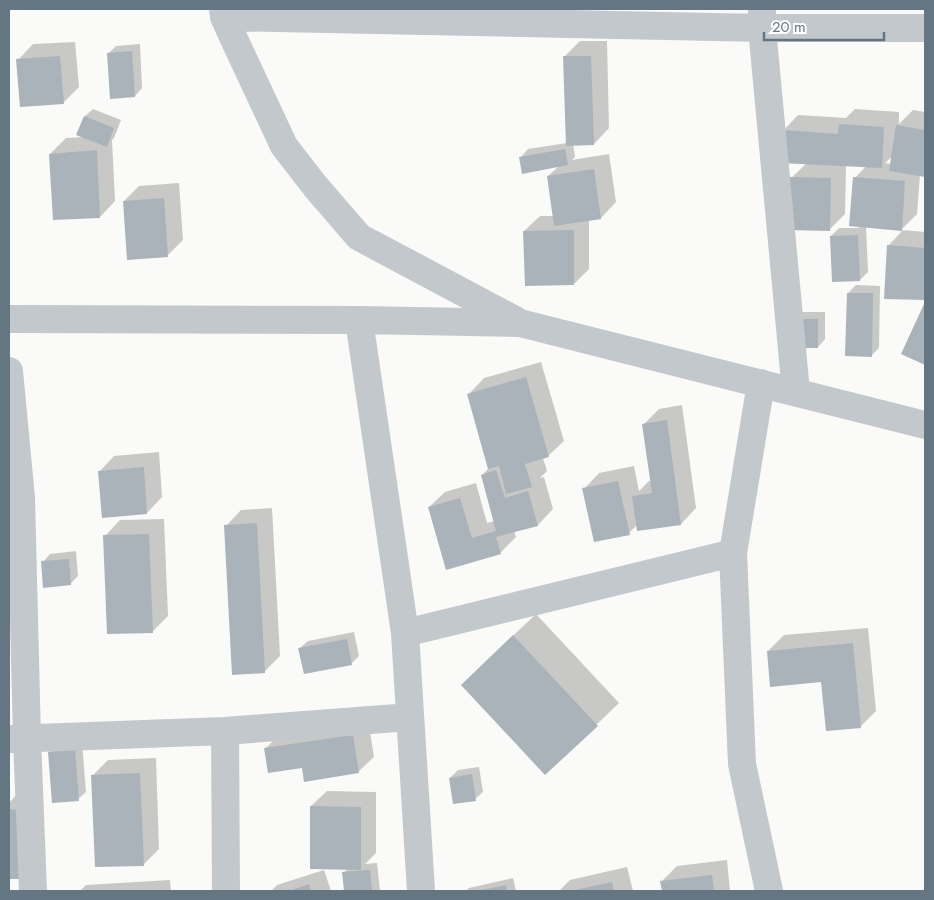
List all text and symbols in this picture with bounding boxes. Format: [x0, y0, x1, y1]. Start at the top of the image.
scale bar [764, 10, 884, 42]
text: 20 m [772, 16, 806, 38]

